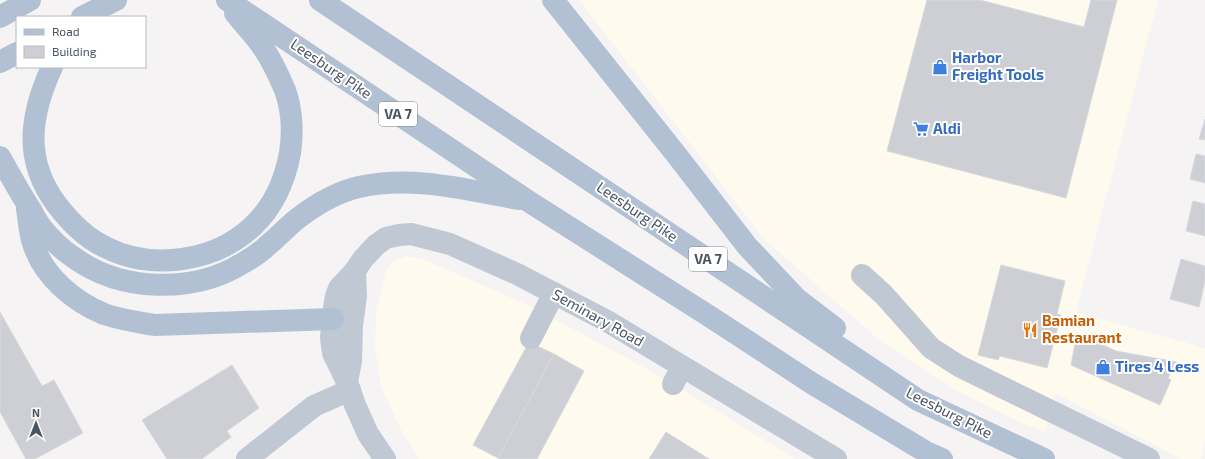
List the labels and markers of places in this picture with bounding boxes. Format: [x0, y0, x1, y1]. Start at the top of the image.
place label: Harbor Freight Tools [952, 48, 1044, 83]
shop icon: Harbor Freight Tools [931, 58, 949, 76]
place label: Aldi [933, 119, 961, 137]
supermarket icon: Aldi [912, 120, 930, 138]
place label: Bamian Restaurant [1042, 311, 1122, 346]
restaurant icon: Bamian Restaurant [1021, 321, 1039, 339]
place label: Tires 4 Less [1115, 357, 1199, 375]
shop icon: Tires 4 Less [1094, 358, 1112, 376]

